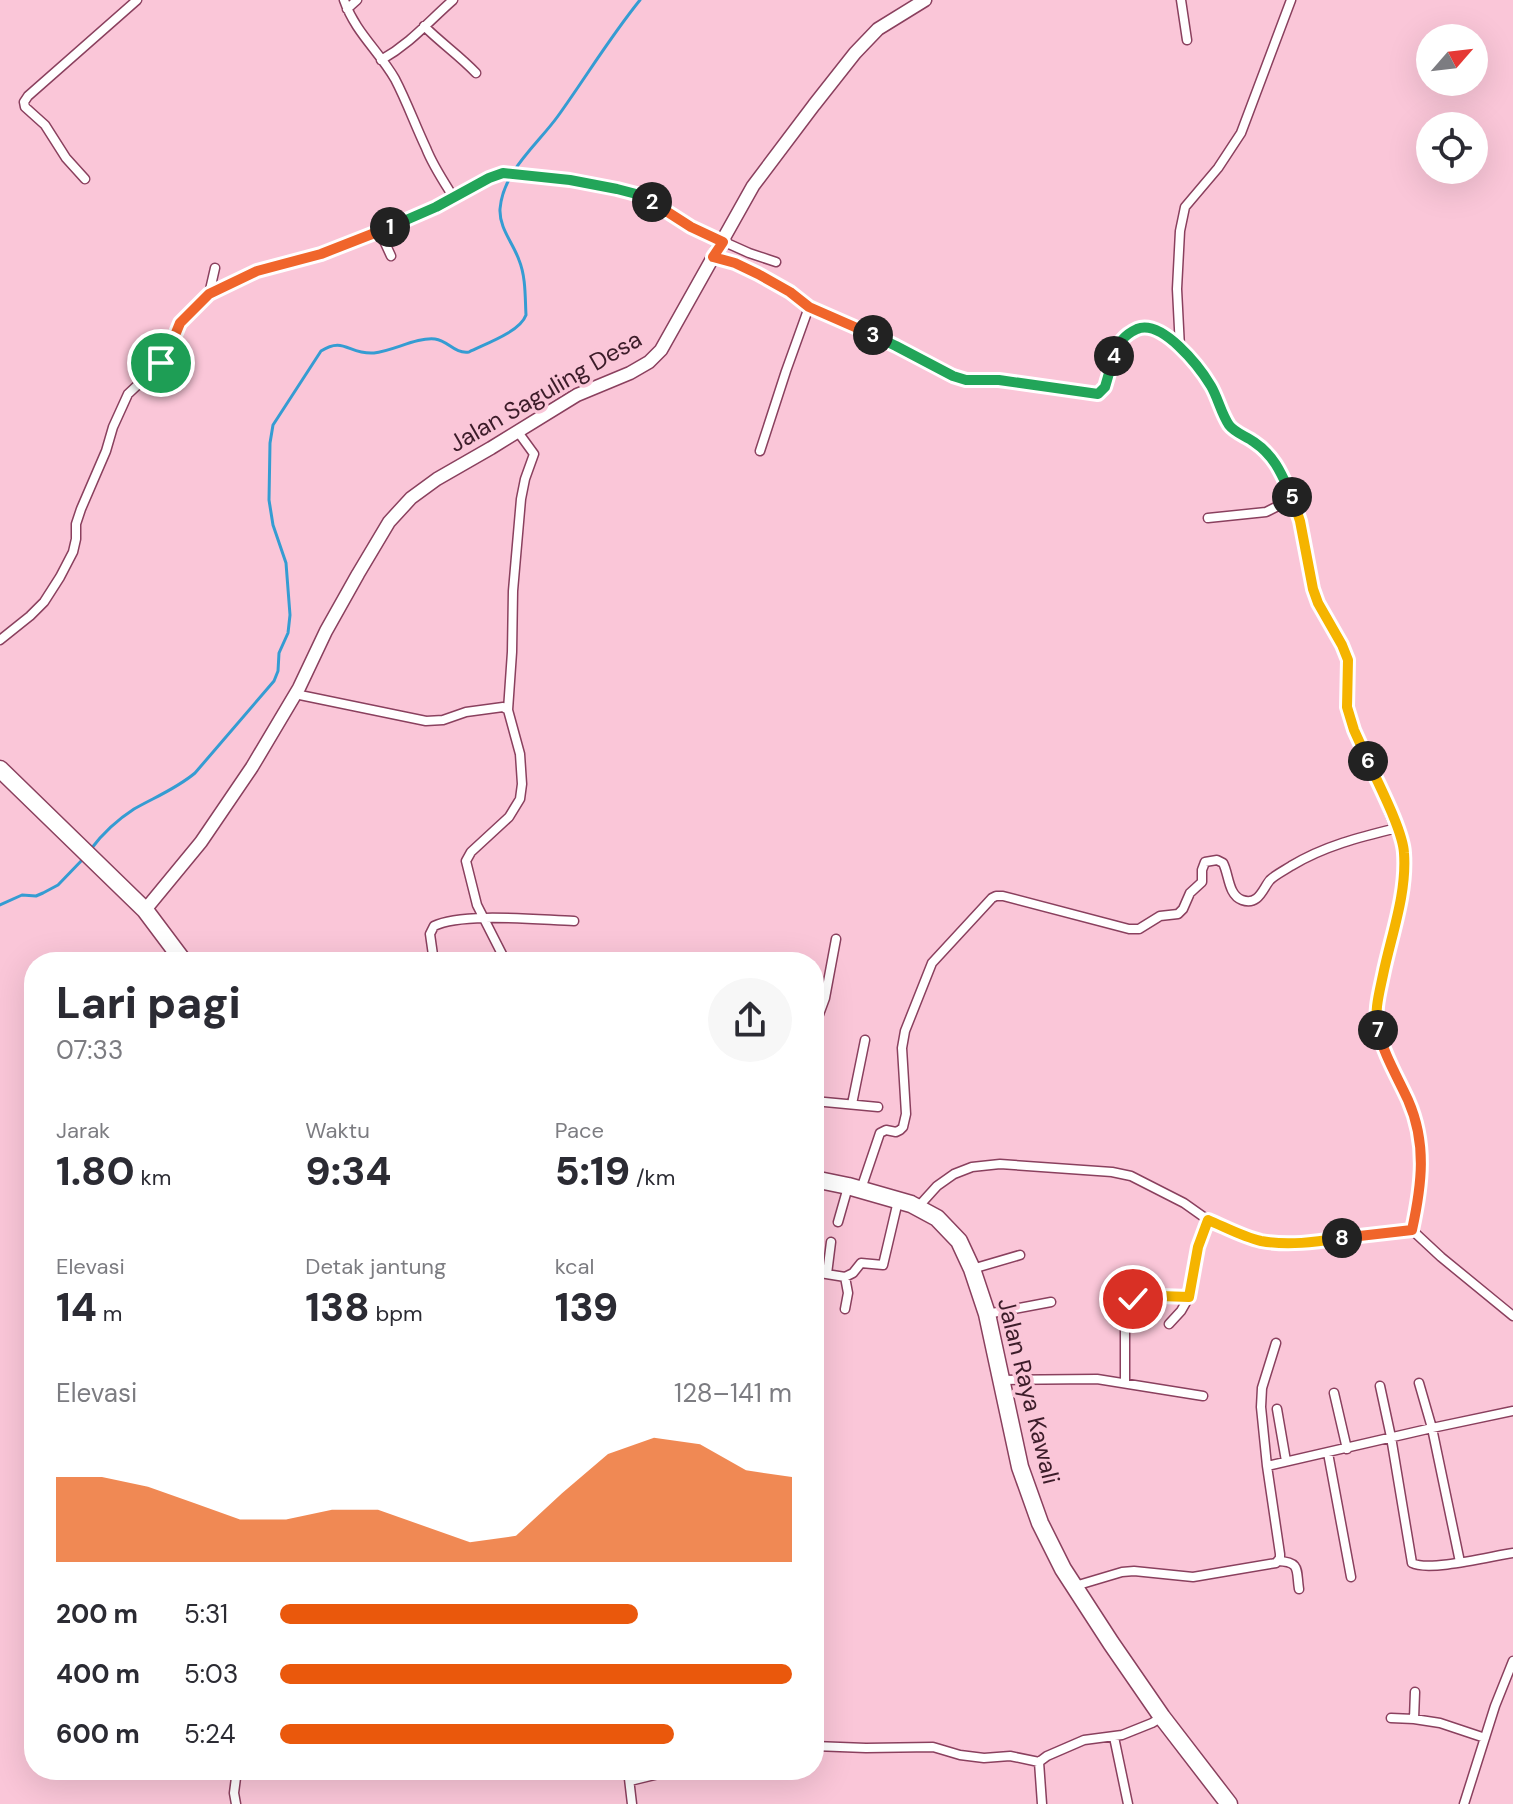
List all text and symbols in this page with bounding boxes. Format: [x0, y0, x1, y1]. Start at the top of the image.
north arrow [1416, 24, 1488, 96]
map controls [1416, 24, 1488, 184]
button: locate [1416, 112, 1488, 184]
pin: 2 [632, 182, 672, 222]
text: 2 [646, 187, 658, 216]
pin: 1 [370, 207, 410, 247]
text: 1 [386, 212, 394, 241]
pin: 3 [853, 315, 893, 355]
text: 3 [866, 320, 880, 349]
street label: Jalan Saguling Desa [443, 323, 647, 459]
pin [127, 329, 195, 397]
pin: 4 [1094, 336, 1134, 376]
icon: arrive [139, 341, 183, 385]
text: 4 [1107, 341, 1121, 370]
pin: 5 [1272, 477, 1312, 517]
text: 5 [1285, 482, 1299, 511]
pin: 6 [1348, 741, 1388, 781]
text: 6 [1361, 746, 1375, 775]
text: Lari pagi [56, 974, 241, 1032]
button: share [708, 978, 792, 1062]
pin: 7 [1358, 1010, 1398, 1050]
text: 7 [1372, 1015, 1384, 1044]
text: 07:33 [56, 1033, 123, 1067]
text: Jarak [56, 1116, 110, 1145]
text: Waktu [305, 1116, 370, 1145]
text: Pace [555, 1116, 604, 1145]
text: 1.80 [56, 1145, 135, 1197]
text: 9:34 [305, 1145, 392, 1197]
text: 5:19 [555, 1145, 630, 1197]
text: km [135, 1163, 171, 1192]
text: /km [630, 1163, 675, 1192]
pin: 8 [1322, 1218, 1362, 1258]
text: 8 [1335, 1223, 1349, 1252]
text: Elevasi [56, 1252, 125, 1281]
text: Detak jantung [305, 1252, 446, 1281]
text: kcal [555, 1252, 594, 1281]
pin [1099, 1265, 1167, 1333]
icon: check [1111, 1277, 1155, 1321]
text: 14 [56, 1281, 97, 1333]
text: 138 [305, 1281, 370, 1333]
text: 139 [555, 1281, 618, 1333]
street label: Jalan Raya Kawali [991, 1295, 1067, 1487]
text: m [97, 1299, 122, 1328]
text: bpm [370, 1299, 423, 1328]
text: Elevasi [56, 1376, 137, 1410]
text: 128–141 m [674, 1376, 792, 1410]
text: 200 m [56, 1597, 138, 1631]
text: 5:31 [184, 1597, 228, 1631]
text: 400 m [56, 1657, 140, 1691]
text: 5:03 [184, 1657, 238, 1691]
text: 600 m [56, 1717, 140, 1751]
text: 5:24 [184, 1717, 235, 1751]

